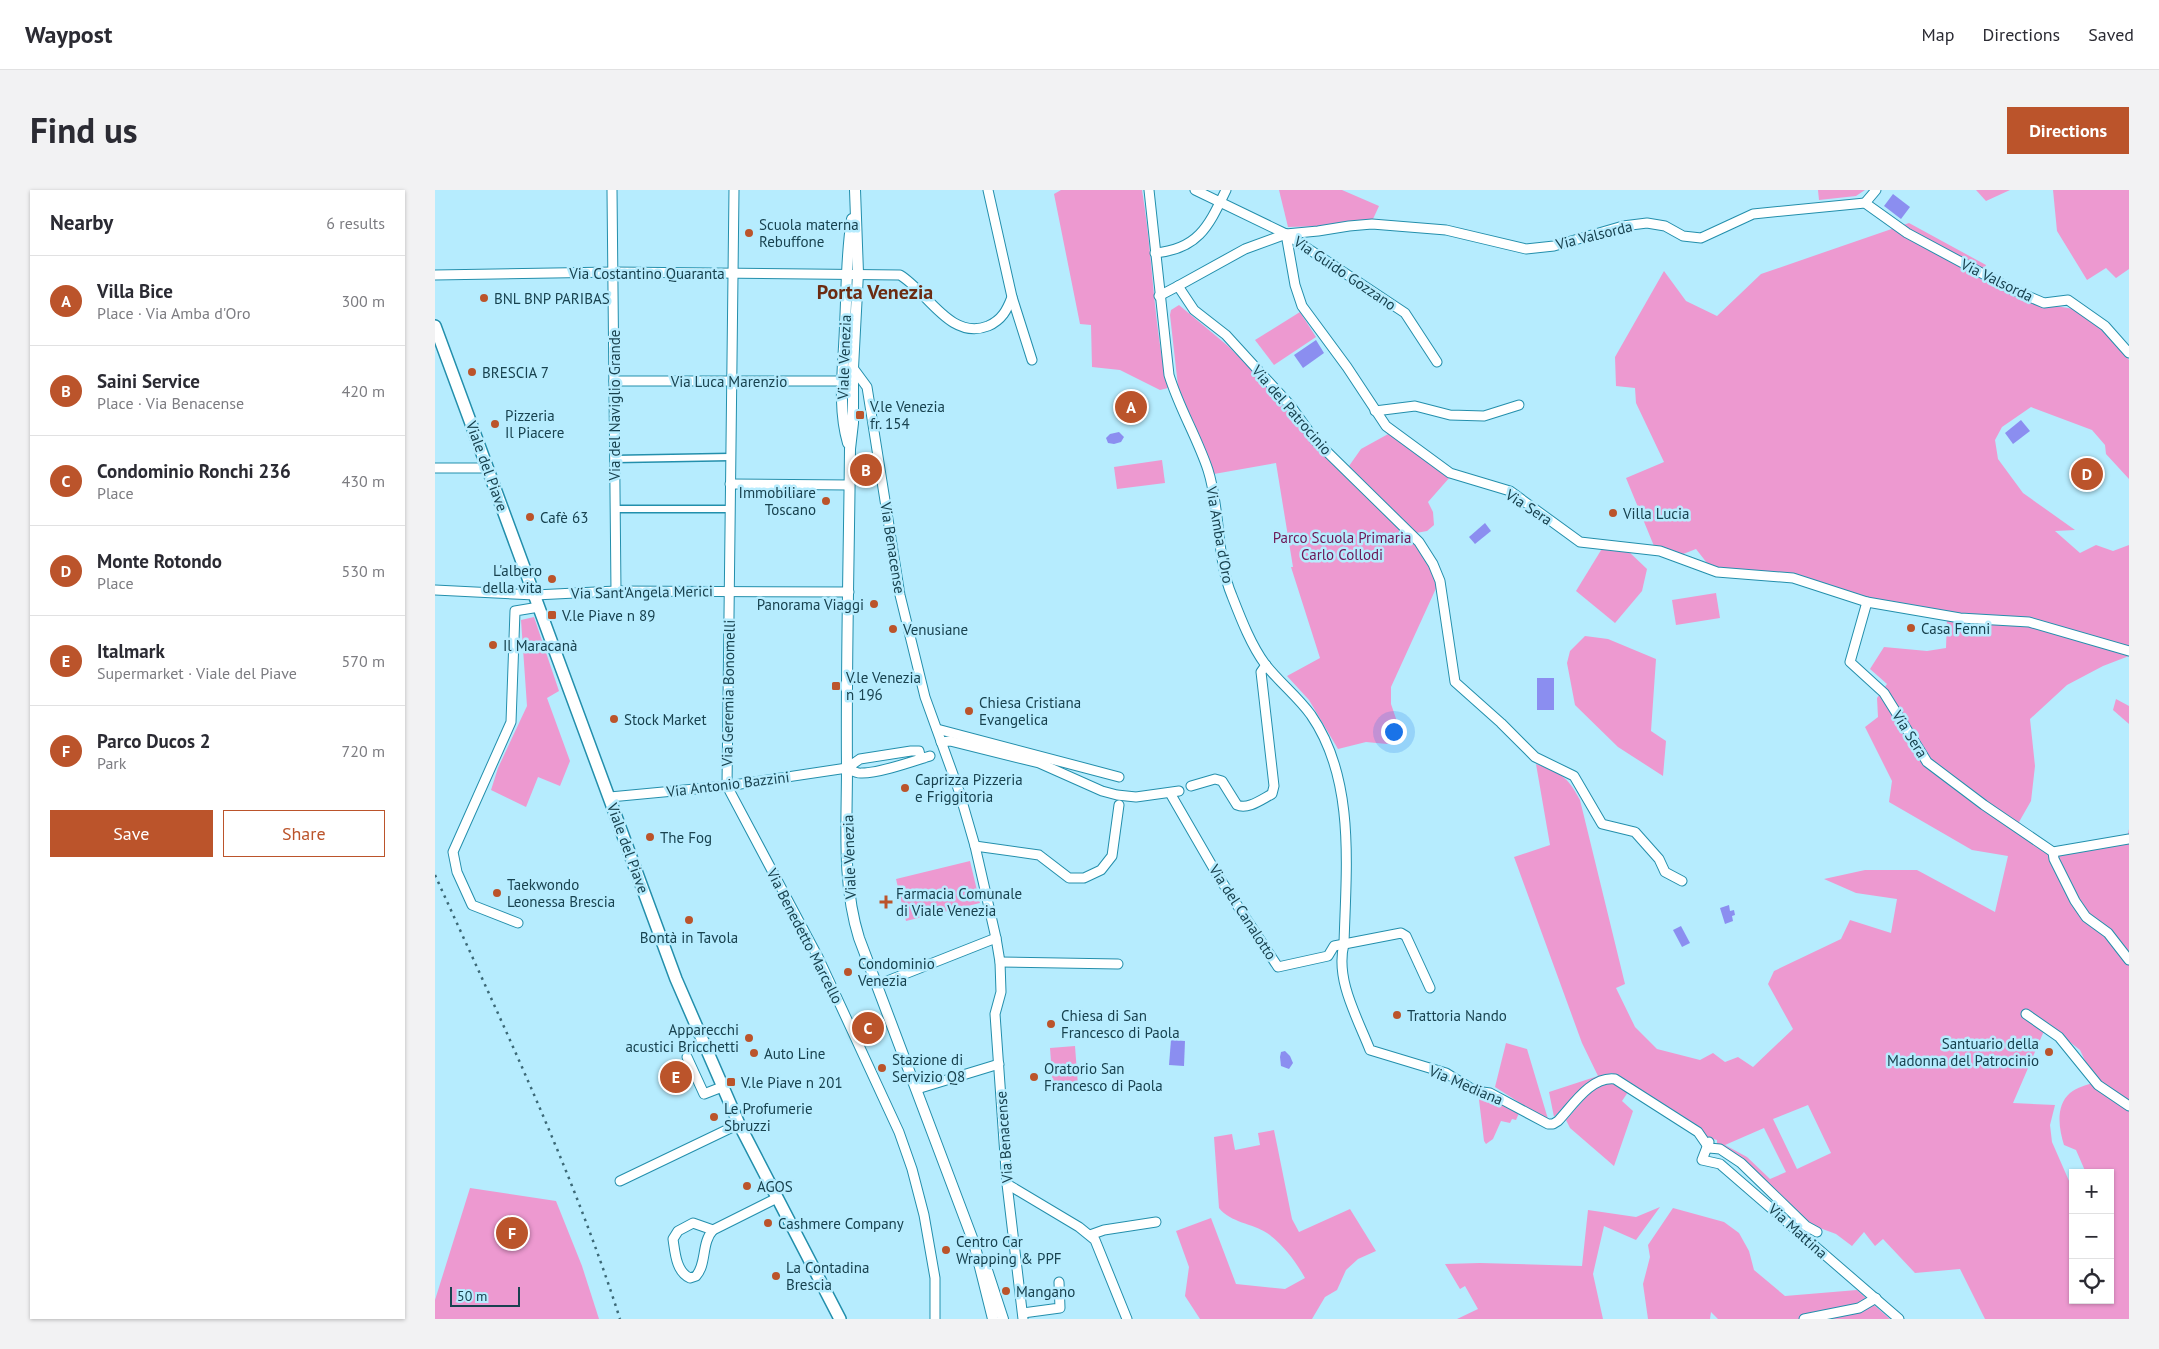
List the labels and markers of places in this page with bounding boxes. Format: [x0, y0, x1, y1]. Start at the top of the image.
place label: Scuola materna Rebuffone [759, 215, 859, 251]
marker: Scuola materna Rebuffone [743, 227, 755, 239]
place label: BNL BNP PARIBAS [494, 289, 610, 308]
marker: BNL BNP PARIBAS [478, 292, 490, 304]
place label: BRESCIA 7 [482, 363, 549, 382]
marker: BRESCIA 7 [466, 366, 478, 378]
pin: A [1115, 388, 1147, 426]
place label: V.le Venezia fr. 154 [869, 397, 945, 433]
place label: Pizzeria Il Piacere [505, 406, 564, 442]
marker: V.le Venezia fr. 154 [854, 409, 866, 421]
marker: Pizzeria Il Piacere [489, 418, 501, 430]
pin: B [850, 451, 882, 489]
pin: D [2071, 455, 2103, 493]
place label: Immobiliare Toscano [739, 483, 816, 519]
marker: Immobiliare Toscano [820, 495, 832, 507]
place label: Villa Lucia [1622, 504, 1690, 523]
marker: Villa Lucia [1607, 507, 1619, 519]
place label: Cafè 63 [540, 508, 588, 527]
marker: Cafè 63 [524, 511, 536, 523]
place label: L'albero della vita [483, 561, 542, 597]
marker: L'albero della vita [546, 573, 558, 585]
place label: Panorama Viaggi [757, 595, 864, 614]
marker: Panorama Viaggi [868, 598, 880, 610]
place label: V.le Piave n 89 [561, 606, 655, 625]
marker: V.le Piave n 89 [546, 609, 558, 621]
place label: Casa Fenni [1921, 619, 1990, 638]
place label: Venusiane [902, 620, 968, 639]
marker: Casa Fenni [1905, 622, 1917, 634]
marker: Venusiane [887, 623, 899, 635]
place label: Il Maracanà [503, 636, 577, 655]
marker: Il Maracanà [487, 639, 499, 651]
place label: V.le Venezia n 196 [845, 668, 921, 704]
marker: V.le Venezia n 196 [830, 680, 842, 692]
place label: Chiesa Cristiana Evangelica [979, 693, 1081, 729]
marker: Chiesa Cristiana Evangelica [963, 705, 975, 717]
place label: Stock Market [624, 710, 707, 729]
marker: Stock Market [608, 713, 620, 725]
place label: Caprizza Pizzeria e Friggitoria [915, 770, 1023, 806]
marker: Caprizza Pizzeria e Friggitoria [899, 782, 911, 794]
place label: The Fog [660, 828, 712, 847]
marker: The Fog [644, 831, 656, 843]
place label: Taekwondo Leonessa Brescia [507, 875, 615, 911]
place label: Farmacia Comunale di Viale Venezia [896, 884, 1022, 920]
marker: Taekwondo Leonessa Brescia [491, 887, 503, 899]
marker: Farmacia Comunale di Viale Venezia [880, 896, 892, 908]
marker: Bontà in Tavola [683, 914, 695, 926]
place label: Bontà in Tavola [640, 928, 738, 947]
place label: Condominio Venezia [857, 954, 935, 990]
marker: Condominio Venezia [842, 966, 854, 978]
place label: Chiesa di San Francesco di Paola [1061, 1006, 1180, 1042]
place label: Trattoria Nando [1407, 1006, 1507, 1025]
pin: C [852, 1009, 884, 1047]
marker: Trattoria Nando [1391, 1009, 1403, 1021]
marker: Chiesa di San Francesco di Paola [1045, 1018, 1057, 1030]
place label: Apparecchi acustici Bricchetti [625, 1020, 739, 1056]
marker: Apparecchi acustici Bricchetti [743, 1032, 755, 1044]
place label: Santuario della Madonna del Patrocinio [1887, 1034, 2039, 1070]
place label: Auto Line [764, 1044, 825, 1063]
marker: Santuario della Madonna del Patrocinio [2043, 1046, 2055, 1058]
marker: Auto Line [748, 1047, 760, 1059]
place label: Stazione di Servizio Q8 [892, 1050, 965, 1086]
pin: E [660, 1058, 692, 1096]
place label: Oratorio San Francesco di Paola [1044, 1059, 1163, 1095]
marker: Stazione di Servizio Q8 [876, 1062, 888, 1074]
marker: Oratorio San Francesco di Paola [1028, 1071, 1040, 1083]
place label: V.le Piave n 201 [740, 1073, 843, 1092]
marker: V.le Piave n 201 [725, 1076, 737, 1088]
place label: Le Profumerie Sbruzzi [724, 1099, 813, 1135]
marker: Le Profumerie Sbruzzi [708, 1111, 720, 1123]
place label: AGOS [757, 1177, 793, 1196]
marker: AGOS [741, 1180, 753, 1192]
pin: F [496, 1214, 528, 1252]
place label: Cashmere Company [778, 1214, 904, 1233]
marker: Cashmere Company [762, 1217, 774, 1229]
place label: Centro Car Wrapping & PPF [956, 1232, 1062, 1268]
marker: Centro Car Wrapping & PPF [940, 1244, 952, 1256]
place label: La Contadina Brescia [786, 1258, 869, 1294]
marker: La Contadina Brescia [770, 1270, 782, 1282]
place label: Mangano [1016, 1282, 1075, 1301]
marker: Mangano [1000, 1285, 1012, 1297]

